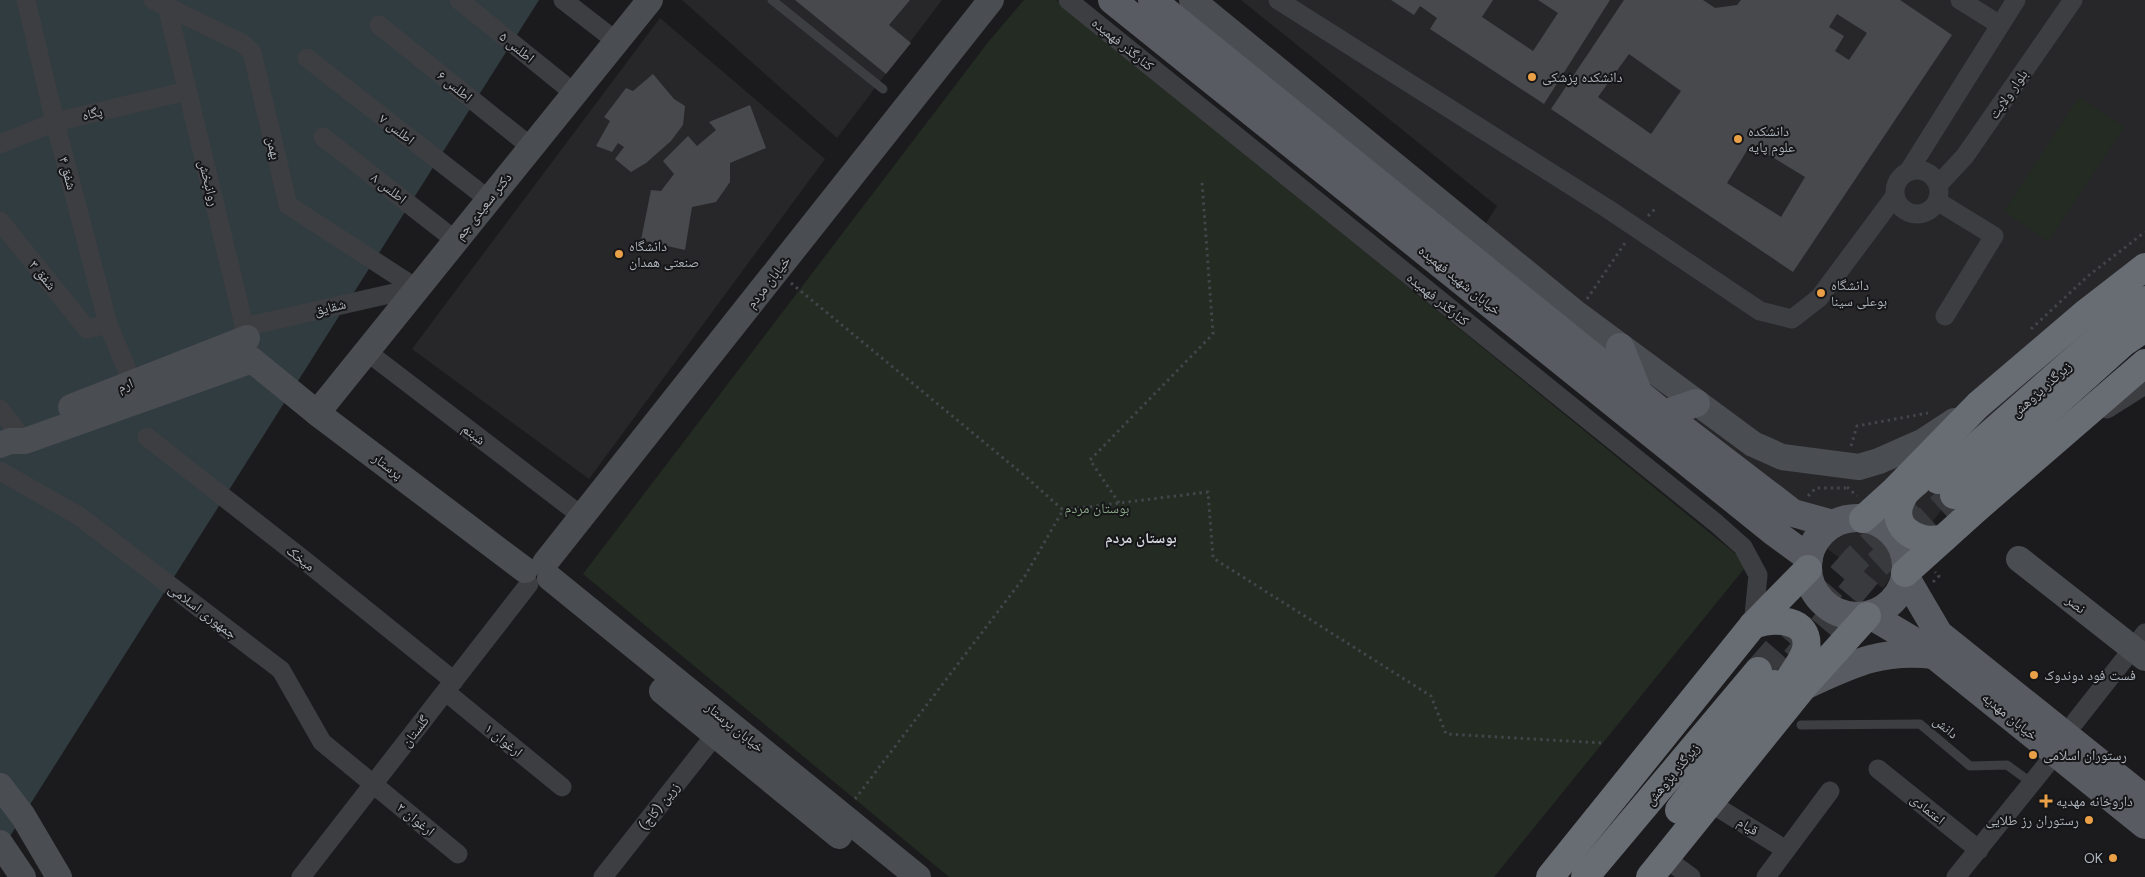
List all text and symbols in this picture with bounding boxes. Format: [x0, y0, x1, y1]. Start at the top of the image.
street label: کنارگذر فهمیده [1088, 13, 1158, 75]
street label: اطلس ۵ [496, 27, 538, 67]
street label: اطلس ۶ [434, 66, 476, 106]
street label: بلوار ولایت [1984, 66, 2032, 122]
place label: دانشکده پزشکی [1542, 68, 1623, 86]
marker: دانشکده پزشکی [1526, 71, 1538, 83]
street label: پگاه [80, 102, 104, 124]
street label: اطلس ۷ [376, 110, 418, 148]
place label: دانشکده علوم پایه [1748, 122, 1795, 157]
marker: دانشکده علوم پایه [1732, 133, 1744, 145]
street label: بهمن [263, 135, 285, 161]
street label: شفق ۴ [54, 154, 81, 192]
street label: روانبخش [195, 158, 223, 208]
street label: اطلس ۸ [368, 169, 410, 207]
street label: دکتر سعیدی جم [450, 169, 517, 244]
place label: دانشگاه صنعتی همدان [629, 237, 699, 271]
street label: خیابان شهید فهمیده [1415, 241, 1505, 319]
marker: دانشگاه صنعتی همدان [613, 248, 625, 260]
street label: خیابان مردم [742, 252, 795, 312]
street label: شفق ۳ [25, 256, 61, 294]
street label: کنارگذر فهمیده [1403, 268, 1473, 330]
place label: دانشگاه بوعلی سینا [1831, 276, 1887, 310]
marker: دانشگاه بوعلی سینا [1815, 287, 1827, 299]
street label: شقایق [312, 295, 348, 320]
street label: زیرگذر پژوهش [2007, 357, 2075, 421]
street label: ارم [114, 374, 136, 397]
street label: شبنم [458, 419, 489, 449]
street label: پرستار [368, 448, 407, 484]
park label: بوستان مردم [1065, 499, 1130, 518]
district label: بوستان مردم [1105, 528, 1177, 548]
street label: میخک [283, 541, 319, 575]
street label: جمهوری اسلامی [165, 579, 241, 643]
street label: نصر [2062, 590, 2090, 617]
place label: فست فود دوندوک [2044, 666, 2136, 684]
marker: فست فود دوندوک [2028, 669, 2040, 681]
street label: خیابان مهدیه [1979, 688, 2041, 744]
street label: خیابان پرستار [701, 697, 768, 756]
street label: گلستان [397, 711, 433, 750]
street label: دانش [1930, 711, 1962, 743]
street label: ارغوان ۱ [481, 719, 527, 761]
street label: زیرگذر پژوهش [1641, 739, 1703, 809]
place label: رستوران اسلامی [2043, 746, 2127, 764]
marker: رستوران اسلامی [2027, 749, 2039, 761]
street label: زرین (کاج) [635, 778, 684, 834]
street label: اعتمادی [1907, 790, 1949, 828]
place label: داروخانه مهدیه [2056, 792, 2133, 810]
marker: داروخانه مهدیه [2040, 795, 2052, 807]
street label: ارغوان ۲ [393, 798, 439, 840]
place label: رستوران رز طلایی [1985, 811, 2079, 829]
street label: قیام [1734, 813, 1762, 840]
marker: رستوران رز طلایی [2083, 814, 2095, 826]
place label: OK [2084, 849, 2103, 867]
marker: OK [2107, 852, 2119, 864]

